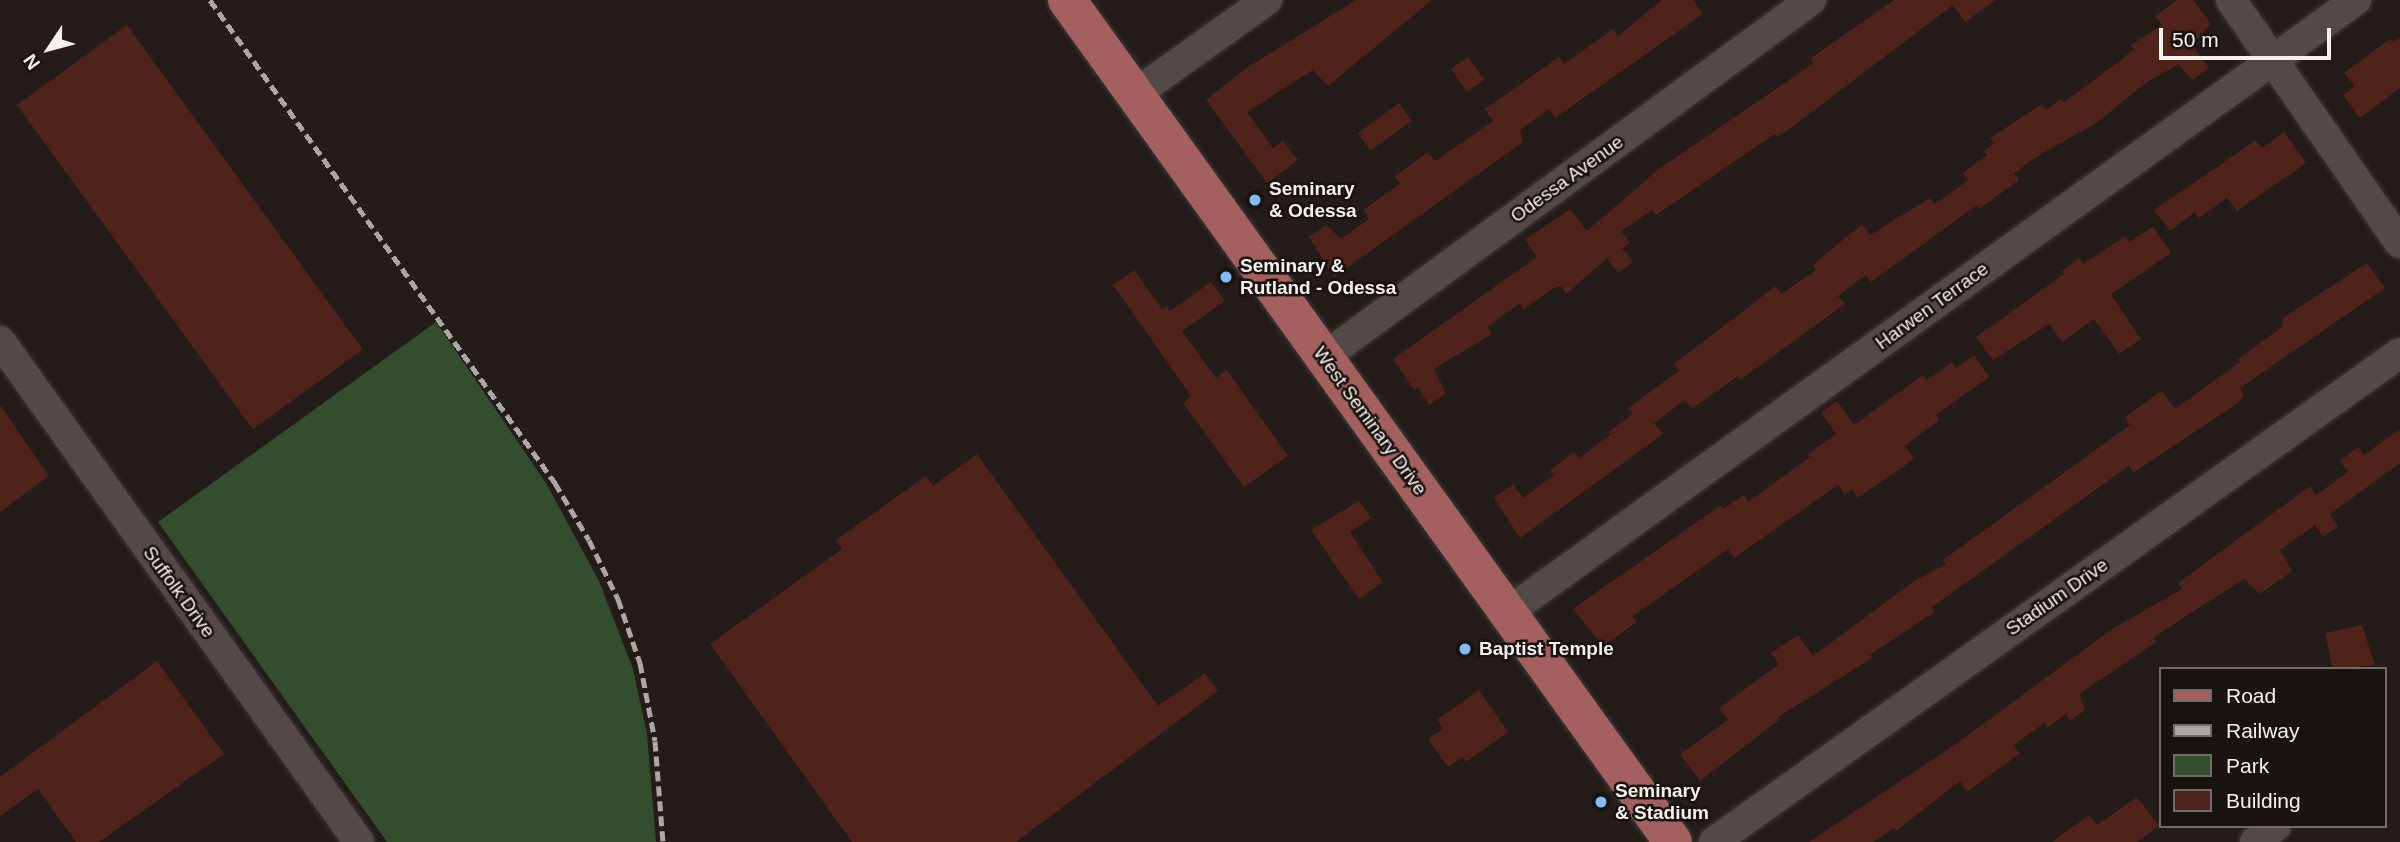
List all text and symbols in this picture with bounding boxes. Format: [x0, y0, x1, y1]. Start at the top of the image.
north arrow [14, 14, 84, 84]
scale bar [2162, 14, 2334, 58]
text: 50 m [2172, 28, 2219, 51]
text: N [19, 50, 44, 73]
street label: Odessa Avenue [1506, 130, 1628, 228]
place label: Seminary & Odessa [1269, 178, 1357, 222]
marker: Seminary & Odessa [1247, 192, 1263, 208]
place label: Seminary & Rutland - Odessa [1240, 255, 1396, 299]
street label: Harwen Terrace [1871, 257, 1993, 355]
marker: Seminary & Rutland - Odessa [1218, 269, 1234, 285]
street label: West Seminary Drive [1308, 342, 1432, 500]
street label: Suffolk Drive [138, 542, 220, 642]
street label: Stadium Drive [2002, 553, 2112, 641]
place label: Baptist Temple [1479, 638, 1614, 660]
marker: Baptist Temple [1457, 641, 1473, 657]
legend [2158, 667, 2386, 828]
text: Road [2226, 684, 2276, 707]
text: Railway [2226, 719, 2300, 742]
text: Park [2226, 754, 2269, 777]
place label: Seminary & Stadium [1615, 780, 1709, 824]
text: Building [2226, 789, 2301, 812]
marker: Seminary & Stadium [1593, 794, 1609, 810]

